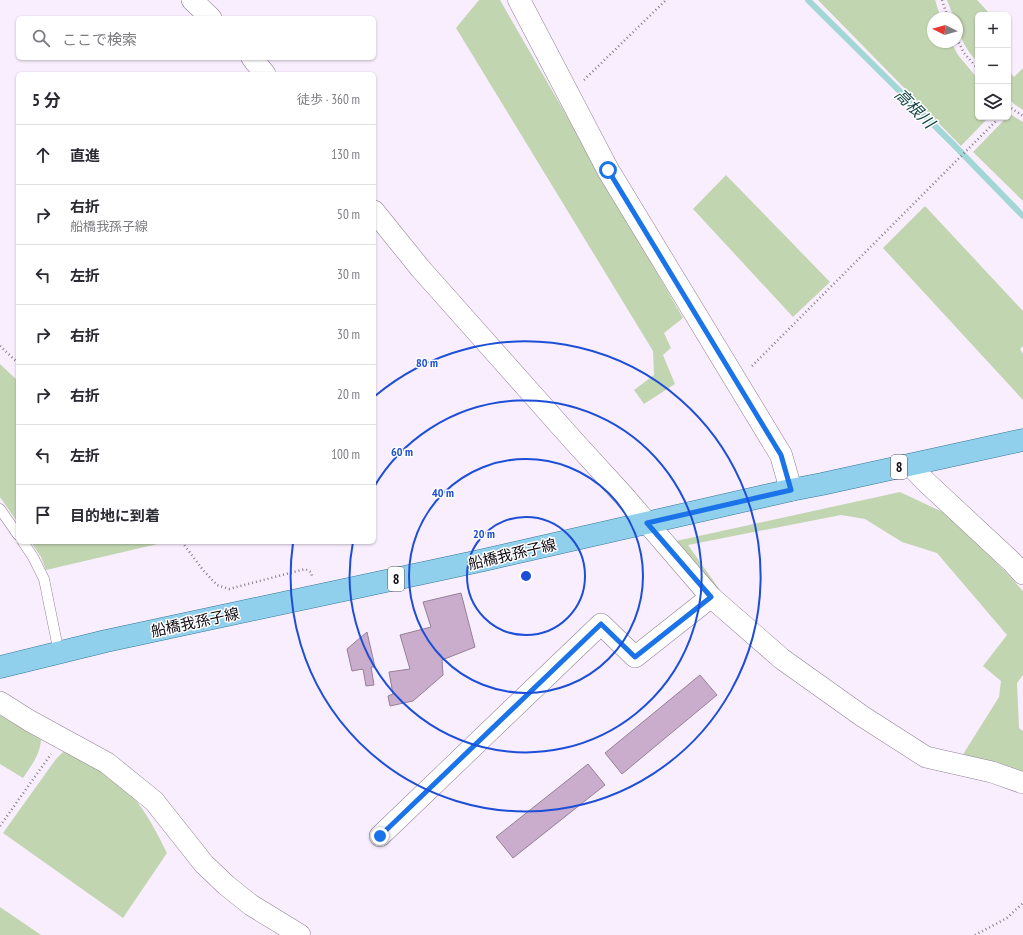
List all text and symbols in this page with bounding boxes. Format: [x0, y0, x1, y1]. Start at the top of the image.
north arrow [927, 12, 963, 48]
map controls [975, 12, 1011, 120]
button: + [975, 12, 1011, 48]
search box [16, 16, 376, 60]
icon: search [30, 27, 52, 49]
text: ここで検索 [62, 30, 137, 49]
button: − [975, 48, 1011, 84]
water label: 高根川 [891, 84, 940, 133]
button: layers [975, 84, 1011, 120]
text: 5 分 [32, 89, 61, 111]
text: 徒歩 · 360 m [297, 91, 360, 108]
icon: ahead [32, 144, 54, 166]
text: 直進 [70, 146, 100, 165]
text: 130 m [331, 146, 360, 163]
route start [599, 161, 617, 179]
text: 右折 [70, 197, 100, 216]
icon: right [32, 204, 54, 226]
text: 50 m [337, 206, 360, 223]
text: 船橋我孫子線 [70, 218, 148, 235]
icon: left [32, 264, 54, 286]
text: 左折 [70, 266, 100, 285]
text: 30 m [337, 266, 360, 283]
icon: right [32, 324, 54, 346]
text: 右折 [70, 326, 100, 345]
text: 30 m [337, 326, 360, 343]
text: 80 m [416, 355, 438, 370]
icon: right [32, 384, 54, 406]
text: 右折 [70, 386, 100, 405]
text: 20 m [337, 386, 360, 403]
icon: left [32, 444, 54, 466]
text: 60 m [391, 444, 413, 459]
text: 左折 [70, 446, 100, 465]
text: 100 m [331, 446, 360, 463]
road number: 8 [891, 455, 907, 479]
text: 40 m [432, 485, 454, 500]
icon: arrive [32, 504, 54, 526]
text: 目的地に到着 [70, 506, 160, 525]
text: 20 m [473, 526, 495, 541]
street label: 船橋我孫子線 [466, 535, 558, 573]
road number: 8 [388, 567, 404, 591]
centre of rings [519, 569, 533, 583]
street label: 船橋我孫子線 [149, 603, 241, 641]
route end [371, 827, 389, 845]

